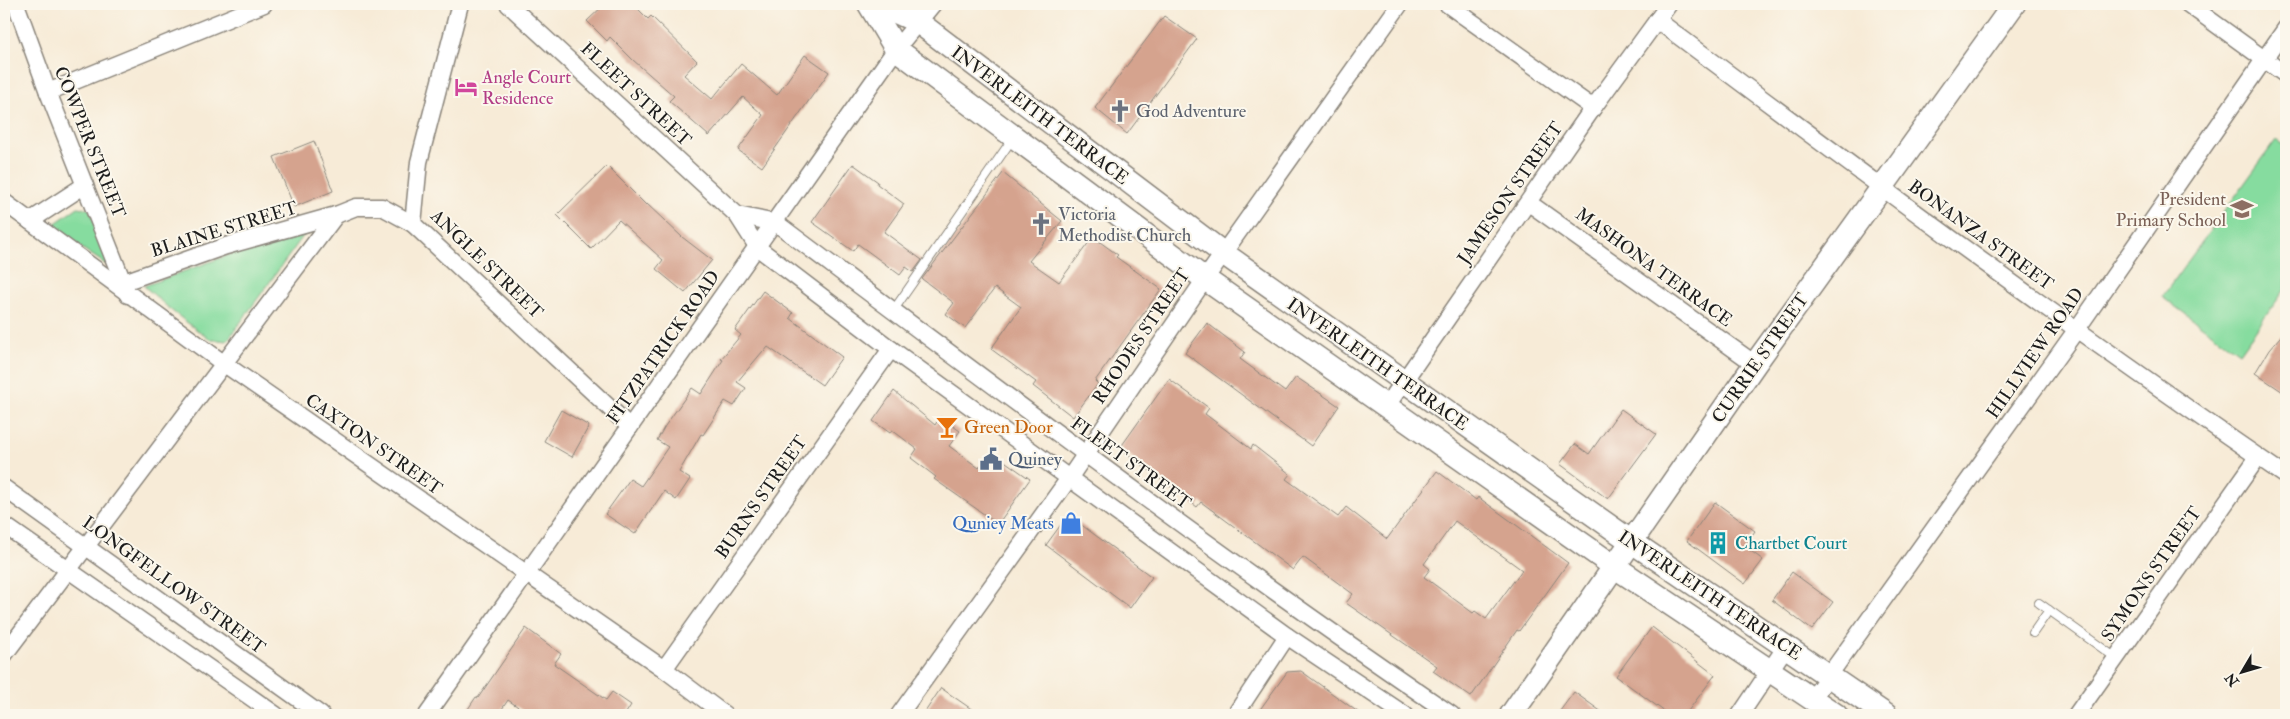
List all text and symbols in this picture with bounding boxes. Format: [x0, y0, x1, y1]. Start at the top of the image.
street label: FLEET STREET [576, 37, 696, 152]
street label: INVERLEITH TERRACE [946, 41, 1133, 190]
street label: COWPER STREET [49, 63, 131, 222]
place label: Angle Court Residence [481, 66, 571, 110]
hotel icon: Angle Court Residence [453, 74, 479, 100]
church icon: God Adventure [1107, 98, 1133, 124]
place label: God Adventure [1136, 100, 1247, 123]
street label: JAMESON STREET [1452, 117, 1569, 270]
street label: BONANZA STREET [1904, 175, 2058, 296]
place label: President Primary School [2116, 188, 2226, 232]
street label: BLAINE STREET [148, 196, 301, 263]
school or university icon: President Primary School [2229, 196, 2255, 222]
place label: Victoria Methodist Church [1058, 203, 1192, 247]
street label: MASHONA TERRACE [1571, 203, 1737, 332]
street label: ANGLE STREET [425, 204, 548, 324]
church icon: Victoria Methodist Church [1028, 211, 1054, 237]
street label: RHODES STREET [1087, 264, 1196, 409]
street label: FITZPATRICK ROAD [602, 266, 725, 429]
street label: HILLVIEW ROAD [1982, 283, 2089, 423]
street label: CURRIE STREET [1707, 288, 1814, 428]
street label: INVERLEITH TERRACE [1282, 293, 1473, 436]
street label: CAXTON STREET [301, 389, 447, 501]
street label: FLEET STREET [1066, 412, 1196, 515]
bar icon: Green Door [934, 414, 960, 440]
place label: Green Door [964, 416, 1053, 439]
street label: BURNS STREET [710, 431, 813, 563]
public building icon: Quiney [978, 446, 1004, 472]
place label: Quiney [1008, 448, 1063, 471]
street label: SYMONS STREET [2096, 502, 2207, 646]
shop icon: Quniey Meats [1058, 510, 1084, 536]
street label: LONGFELLOW STREET [78, 511, 270, 660]
place label: Quniey Meats [952, 512, 1054, 535]
street label: INVERLEITH TERRACE [1614, 525, 1806, 666]
building icon: Chartbet Court [1705, 530, 1731, 556]
place label: Chartbet Court [1735, 532, 1847, 555]
north arrow [2218, 646, 2268, 696]
text: N [2221, 669, 2243, 691]

